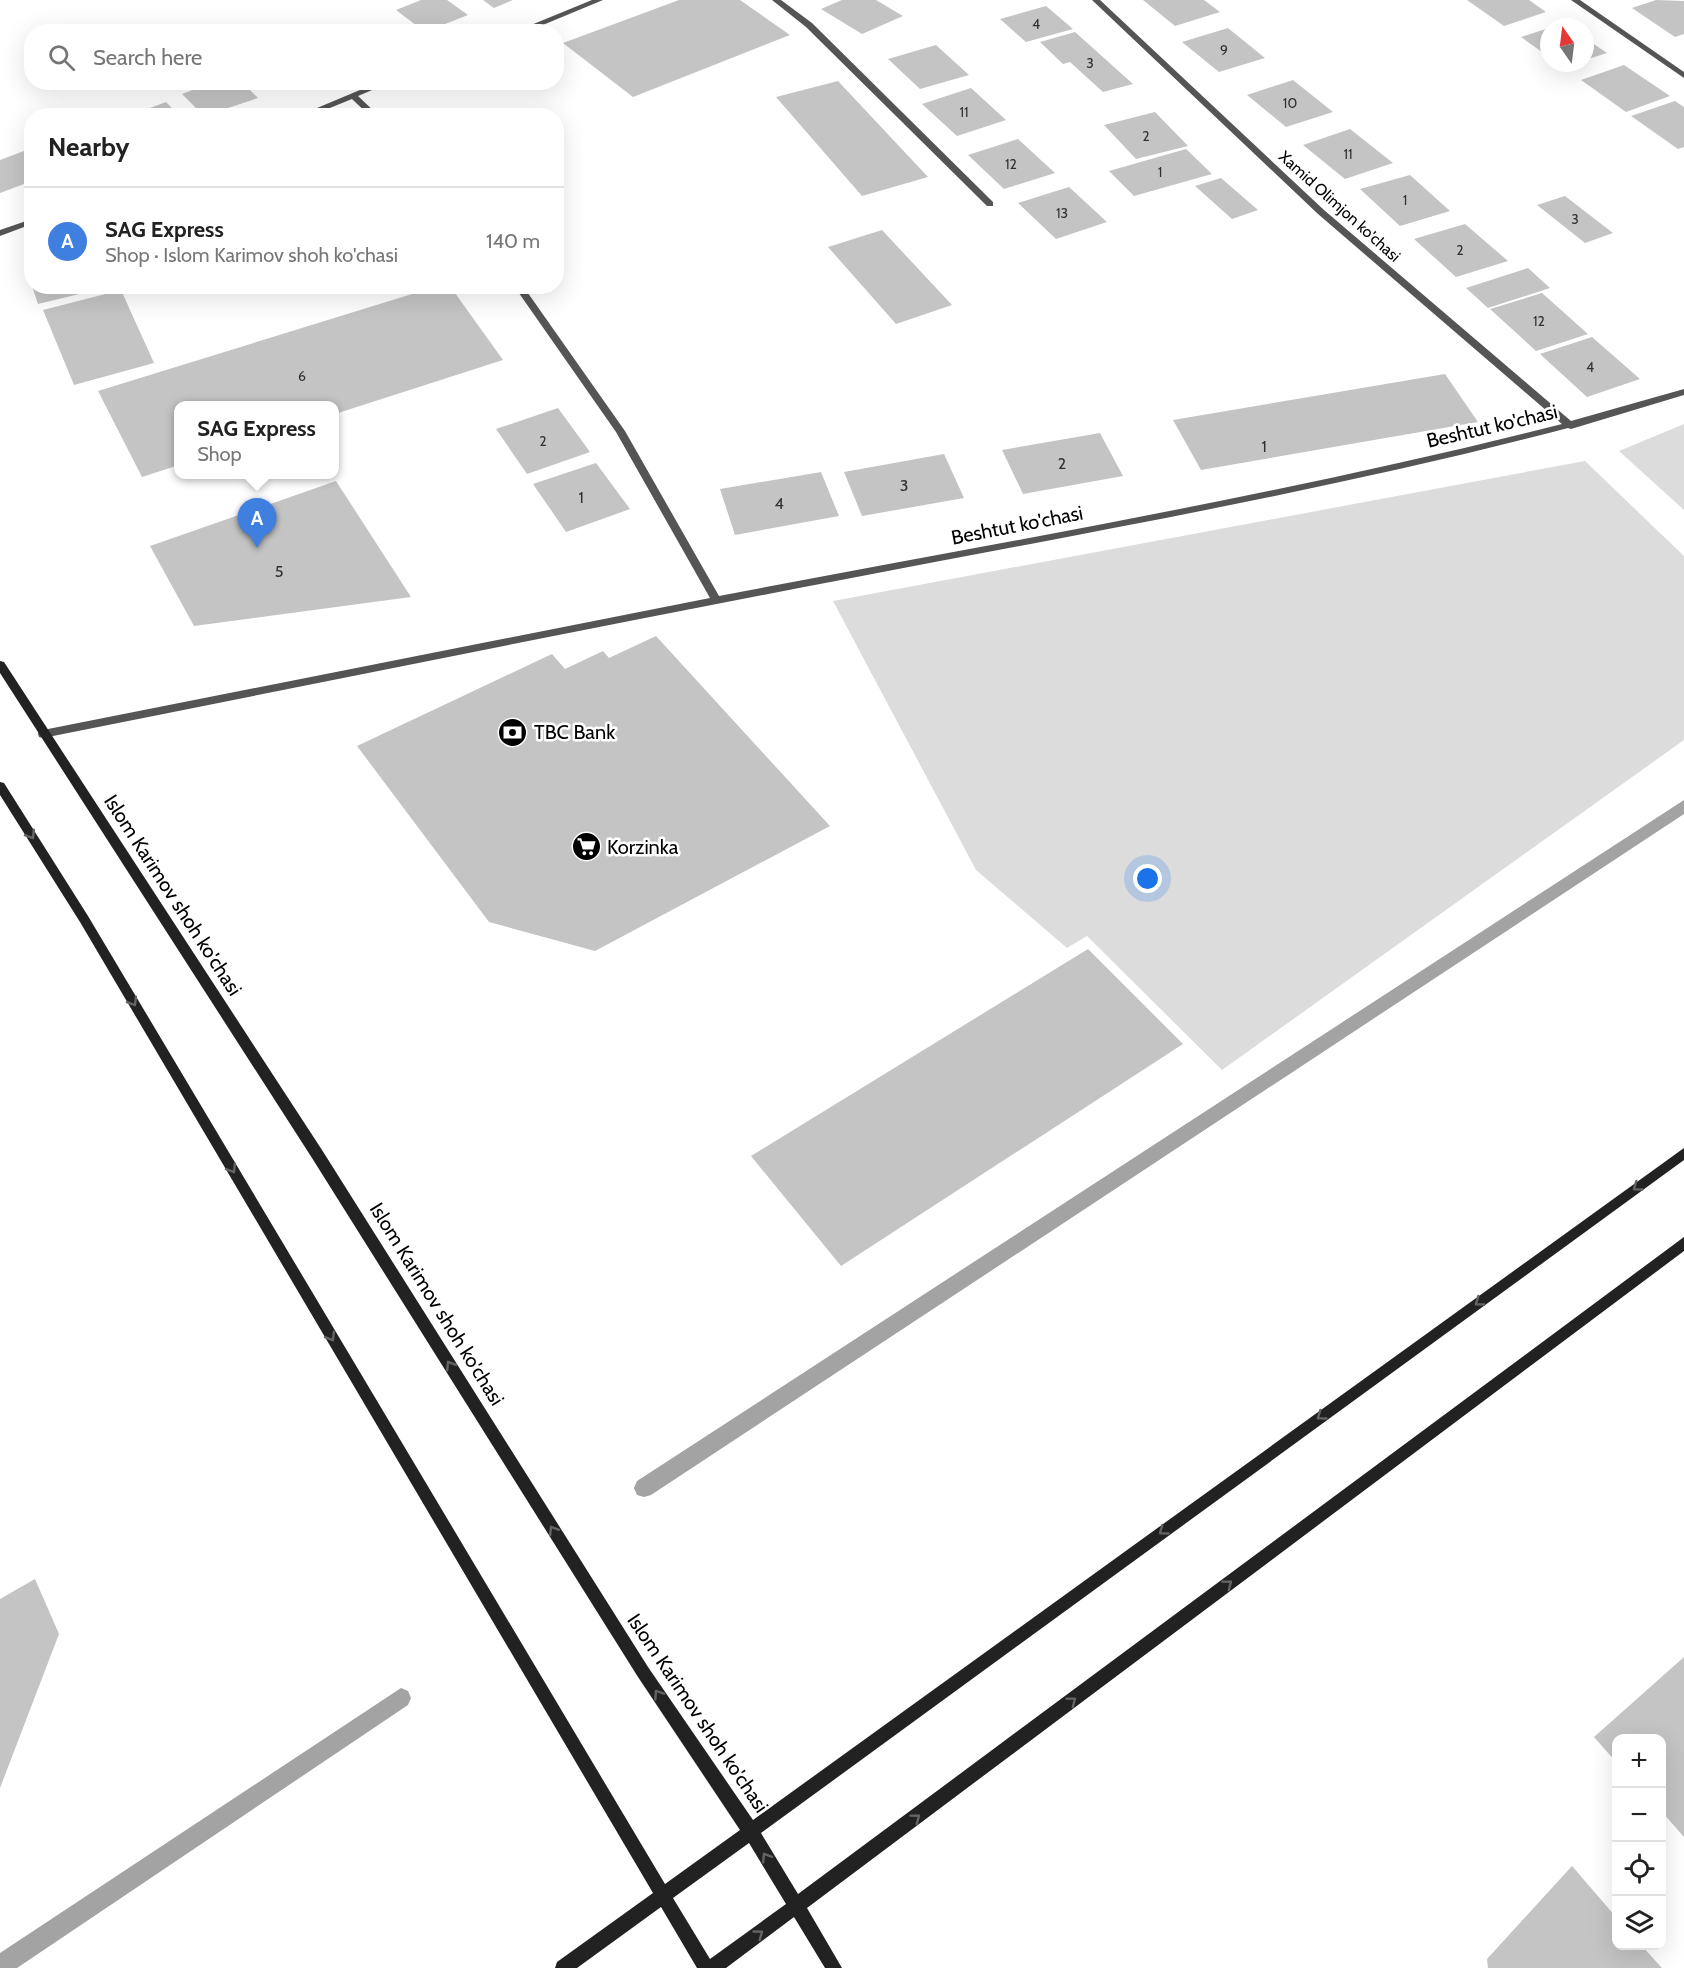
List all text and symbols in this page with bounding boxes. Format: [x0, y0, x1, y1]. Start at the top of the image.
house number: 4 [1032, 15, 1040, 33]
north arrow [1540, 18, 1594, 72]
search box [24, 24, 564, 90]
icon: search [45, 41, 78, 74]
house number: 9 [1220, 41, 1228, 59]
text: Search here [93, 44, 202, 71]
house number: 3 [1086, 54, 1094, 72]
house number: 10 [1283, 94, 1297, 112]
house number: 11 [959, 103, 969, 121]
house number: 2 [1142, 127, 1150, 145]
text: Nearby [48, 131, 129, 163]
house number: 11 [1343, 145, 1353, 163]
street label: Xamid Olimjon ko'chasi [1275, 147, 1404, 266]
house number: 12 [1005, 155, 1017, 173]
house number: 1 [1158, 163, 1162, 181]
house number: 1 [1403, 191, 1407, 209]
house number: 13 [1056, 204, 1068, 222]
house number: 3 [1571, 210, 1579, 228]
text: SAG Express [105, 216, 224, 243]
text: A [61, 229, 74, 253]
text: 140 m [486, 229, 540, 253]
house number: 2 [1456, 241, 1464, 259]
text: Shop · Islom Karimov shoh ko'chasi [105, 243, 398, 267]
house number: 12 [1533, 312, 1545, 330]
house number: 4 [1586, 358, 1594, 376]
house number: 6 [298, 367, 306, 385]
street label: Beshtut ko'chasi [1424, 399, 1560, 453]
popup [174, 401, 339, 479]
text: SAG Express [197, 415, 316, 442]
house number: 2 [539, 432, 547, 450]
house number: 1 [1261, 437, 1267, 456]
text: Shop [197, 442, 242, 466]
house number: 2 [1058, 454, 1066, 473]
house number: 3 [900, 476, 908, 495]
house number: 1 [578, 488, 584, 507]
house number: 4 [774, 494, 784, 513]
pin: A [238, 498, 276, 548]
street label: Beshtut ko'chasi [949, 500, 1085, 550]
house number: 5 [275, 562, 283, 581]
bank icon: TBC Bank [497, 716, 529, 748]
place label: TBC Bank [534, 720, 615, 744]
street label: Islom Karimov shoh ko'chasi [99, 790, 247, 1000]
one-way arrow [24, 829, 36, 839]
supermarket icon: Korzinka [570, 831, 602, 863]
place label: Korzinka [607, 835, 679, 859]
your location [1133, 864, 1162, 893]
one-way arrow [125, 995, 137, 1006]
one-way arrow [224, 1163, 236, 1174]
one-way arrow [1632, 1180, 1643, 1191]
street label: Islom Karimov shoh ko'chasi [365, 1198, 509, 1410]
one-way arrow [1474, 1295, 1485, 1306]
one-way arrow [323, 1331, 335, 1341]
one-way arrow [445, 1361, 457, 1371]
one-way arrow [1317, 1409, 1328, 1420]
one-way arrow [1159, 1524, 1170, 1535]
one-way arrow [549, 1526, 561, 1536]
one-way arrow [1222, 1581, 1233, 1592]
street label: Islom Karimov shoh ko'chasi [622, 1609, 774, 1817]
one-way arrow [654, 1690, 665, 1701]
one-way arrow [1066, 1698, 1077, 1709]
map controls [1612, 1734, 1666, 1950]
button: + [1612, 1734, 1666, 1788]
button: − [1612, 1788, 1666, 1842]
one-way arrow [909, 1814, 920, 1825]
button: locate [1612, 1842, 1666, 1896]
one-way arrow [762, 1853, 774, 1863]
button: layers [1612, 1896, 1666, 1950]
one-way arrow [752, 1930, 763, 1941]

